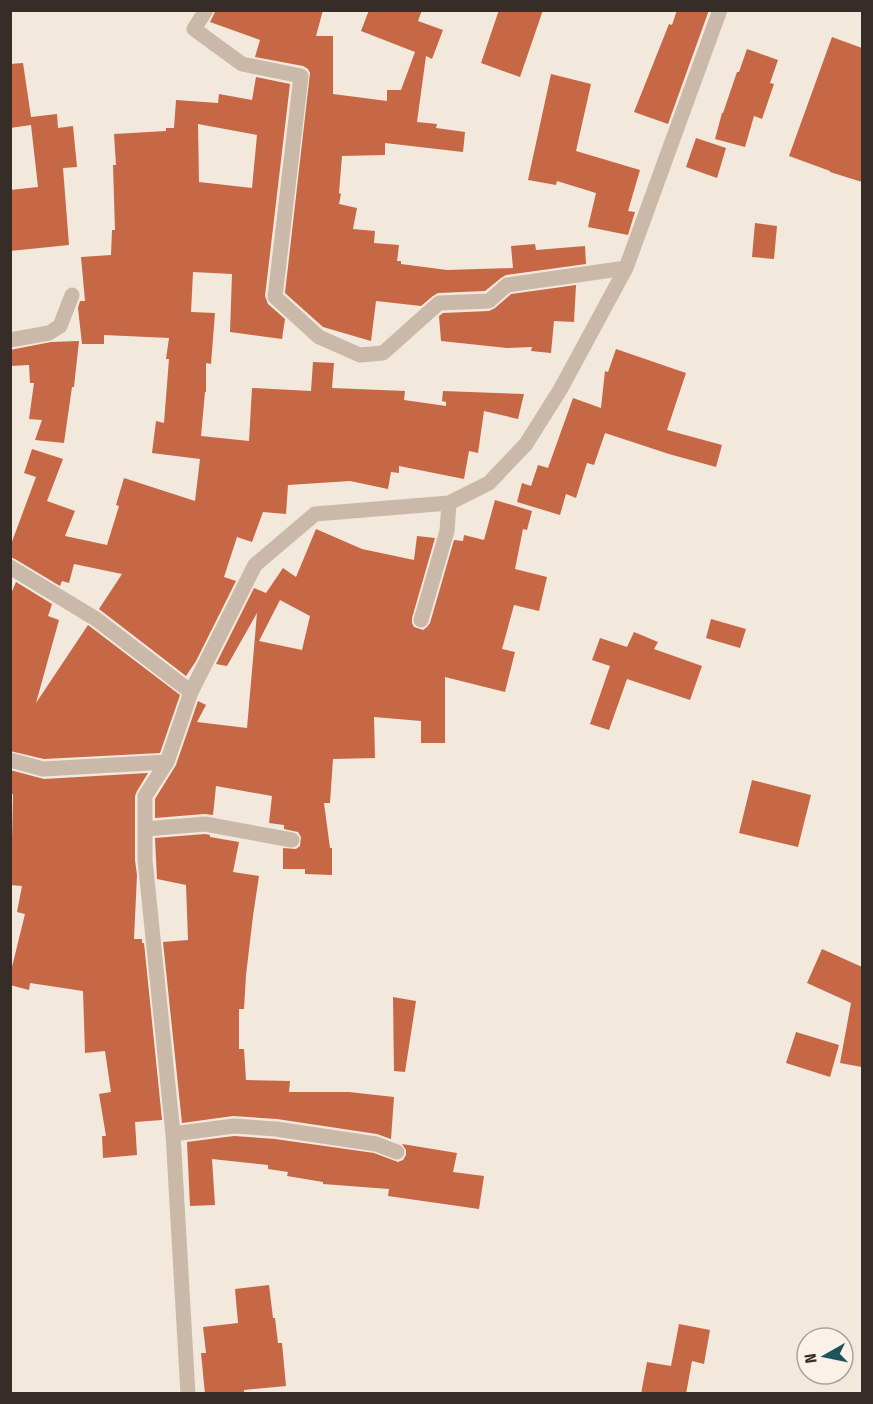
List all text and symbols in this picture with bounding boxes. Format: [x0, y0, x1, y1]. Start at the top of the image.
north arrow [795, 1326, 855, 1386]
text: N [801, 1352, 821, 1364]

